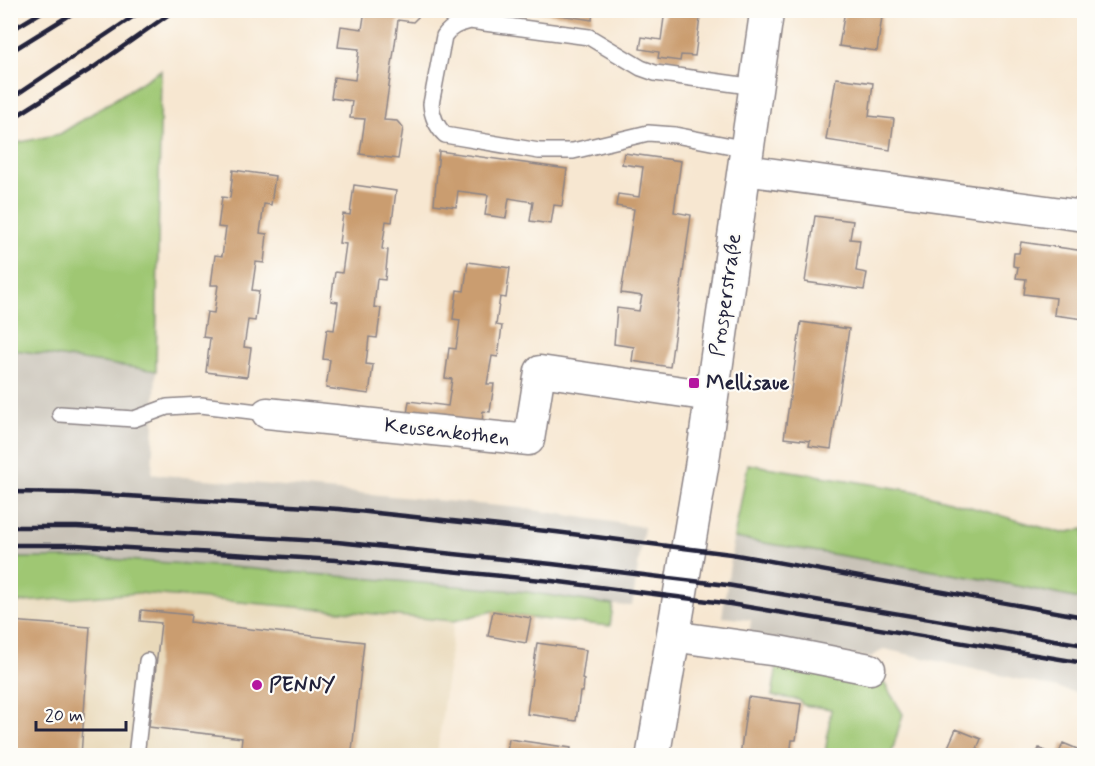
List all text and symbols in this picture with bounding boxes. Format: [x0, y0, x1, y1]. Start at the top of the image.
street label: Prosperstraße [704, 232, 748, 358]
place label: Mellisaue [706, 369, 789, 397]
marker: Mellisaue [687, 376, 701, 390]
street label: Keusenkothen [383, 411, 511, 453]
place label: PENNY [269, 671, 336, 699]
marker: PENNY [250, 678, 264, 692]
scale bar [36, 694, 126, 732]
text: 20 m [45, 704, 83, 728]

